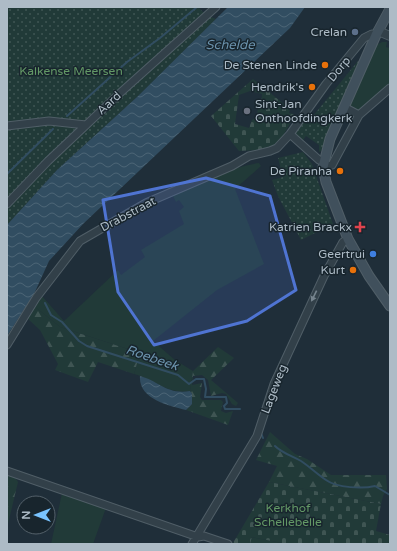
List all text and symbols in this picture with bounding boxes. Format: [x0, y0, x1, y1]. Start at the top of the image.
place label: Crelan [310, 25, 347, 39]
marker: Crelan [350, 27, 360, 37]
water label: Schelde [205, 37, 255, 53]
street label: Dorp [325, 54, 353, 84]
place label: De Stenen Linde [224, 58, 317, 72]
marker: De Stenen Linde [320, 60, 330, 70]
park label: Kalkense Meersen [19, 64, 123, 78]
place label: Hendrik's [251, 80, 304, 94]
marker: Hendrik's [307, 82, 317, 92]
street label: Aard [94, 88, 124, 118]
place label: Sint-Jan Onthoofdingkerk [255, 97, 353, 125]
marker: Sint-Jan Onthoofdingkerk [242, 106, 252, 116]
place label: De Piranha [270, 164, 332, 178]
marker: De Piranha [335, 166, 345, 176]
street label: Drabstraat [98, 193, 158, 234]
place label: Katrien Brackx [269, 220, 352, 234]
marker: Katrien Brackx [355, 222, 365, 232]
place label: Geertrui [318, 247, 365, 261]
marker: Geertrui [368, 249, 378, 259]
place label: Kurt [320, 263, 345, 277]
marker: Kurt [348, 265, 358, 275]
one-way arrow [311, 291, 317, 302]
water label: Roebeek [124, 342, 181, 375]
street label: Lageweg [258, 362, 290, 416]
north arrow [16, 495, 56, 535]
park label: Kerkhof Schellebelle [254, 501, 322, 529]
text: N [20, 511, 33, 519]

